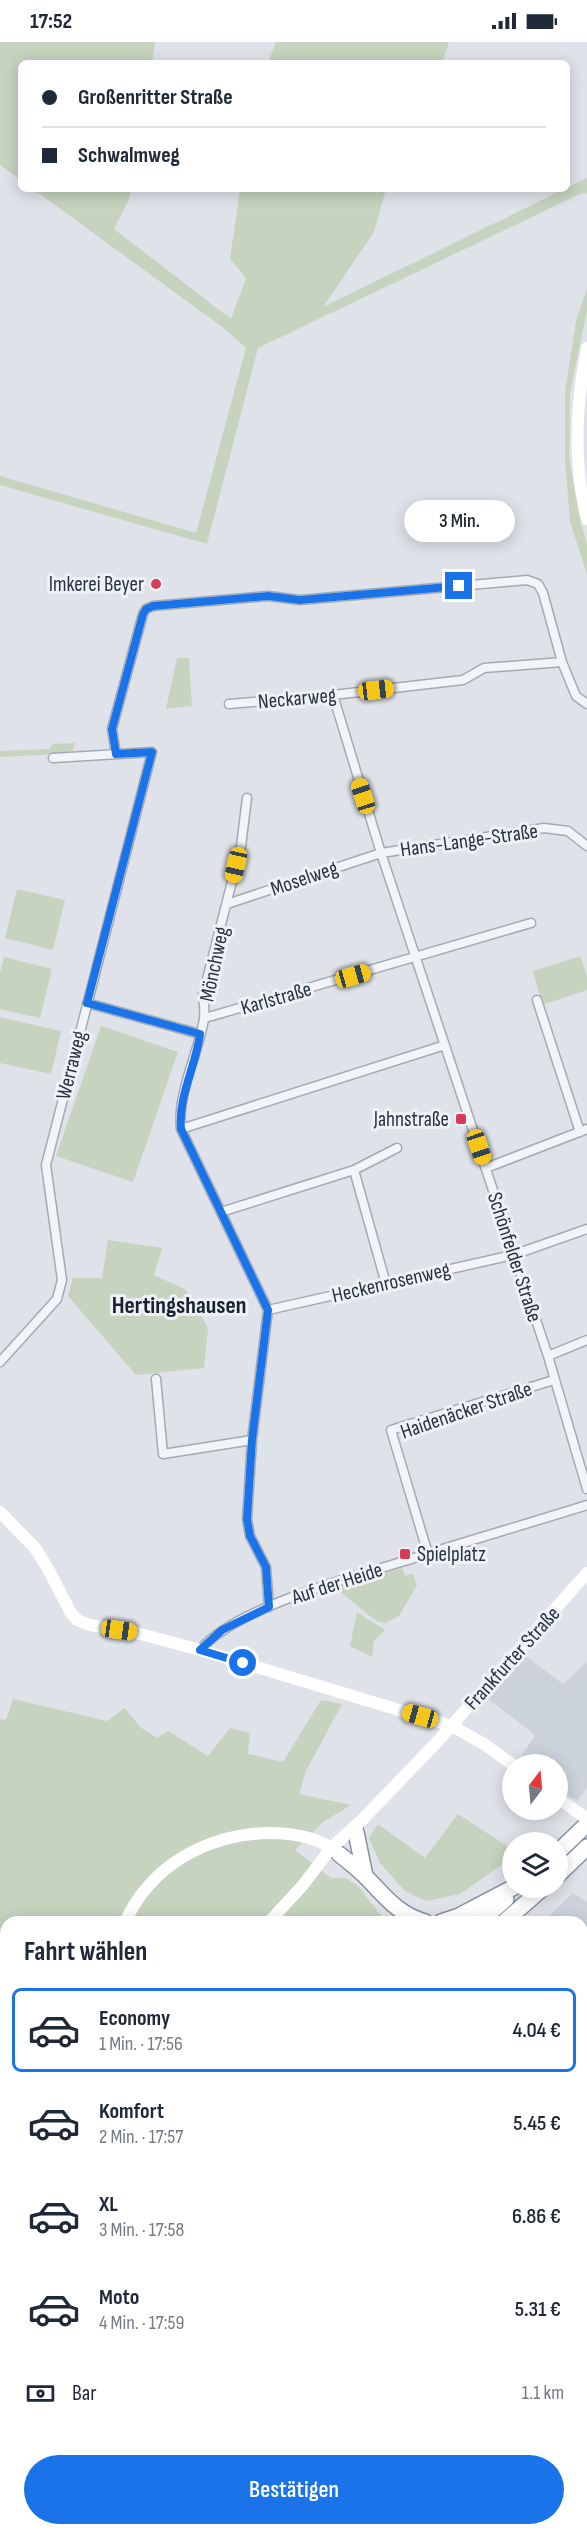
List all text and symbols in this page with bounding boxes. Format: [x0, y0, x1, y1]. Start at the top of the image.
text: 17:52 [30, 8, 72, 35]
text: Großenritter Straße [78, 84, 233, 111]
text: Schwalmweg [78, 142, 180, 169]
callout: 3 Min. [404, 499, 514, 541]
text: 3 Min. [439, 509, 480, 533]
place label: Imkerei Beyer [49, 572, 144, 597]
route end [445, 572, 472, 599]
marker: Imkerei Beyer [149, 577, 163, 591]
car [357, 679, 395, 701]
street label: Neckarweg [257, 683, 337, 714]
car [349, 776, 377, 816]
street label: Hans-Lange-Straße [399, 818, 539, 863]
car [223, 845, 249, 885]
street label: Moselweg [267, 855, 341, 902]
street label: Mönchweg [194, 924, 235, 1004]
car [333, 962, 373, 990]
street label: Karlstraße [238, 976, 314, 1020]
street label: Werraweg [51, 1028, 92, 1102]
place label: Jahnstraße [373, 1107, 449, 1132]
marker: Jahnstraße [454, 1112, 468, 1126]
car [465, 1127, 493, 1167]
street label: Schönfelder Straße [482, 1189, 547, 1325]
street label: Heckenrosenweg [330, 1257, 453, 1308]
district label: Hertingshausen [112, 1291, 246, 1320]
street label: Haidenäcker Straße [397, 1376, 535, 1445]
place label: Spielplatz [417, 1542, 486, 1567]
marker: Spielplatz [398, 1547, 412, 1561]
street label: Auf der Heide [288, 1557, 386, 1610]
street label: Frankfurter Straße [459, 1602, 565, 1715]
car [100, 1619, 138, 1641]
route start [229, 1649, 256, 1676]
car [400, 1702, 440, 1730]
north arrow [502, 1754, 568, 1820]
map controls [502, 1754, 568, 1898]
button: layers [502, 1832, 568, 1898]
text: Fahrt wählen [24, 1936, 147, 1968]
icon: car [27, 2003, 81, 2057]
text: Economy [99, 2005, 170, 2032]
text: 4.04 € [513, 2017, 561, 2044]
text: 1 Min. · 17:56 [99, 2032, 183, 2056]
icon: car [27, 2096, 81, 2150]
text: Komfort [99, 2098, 164, 2125]
text: 5.45 € [513, 2110, 561, 2137]
text: 2 Min. · 17:57 [99, 2125, 183, 2149]
icon: car [27, 2189, 81, 2243]
text: XL [99, 2191, 118, 2218]
text: 6.86 € [512, 2203, 561, 2230]
text: 3 Min. · 17:58 [99, 2218, 184, 2242]
icon: car [27, 2282, 81, 2336]
text: Moto [99, 2284, 139, 2311]
text: 5.31 € [515, 2296, 561, 2323]
text: 4 Min. · 17:59 [99, 2311, 184, 2335]
icon: cash [24, 2377, 57, 2410]
text: Bar [72, 2380, 97, 2407]
text: 1.1 km [522, 2381, 564, 2405]
button: Bestätigen [24, 2455, 564, 2524]

